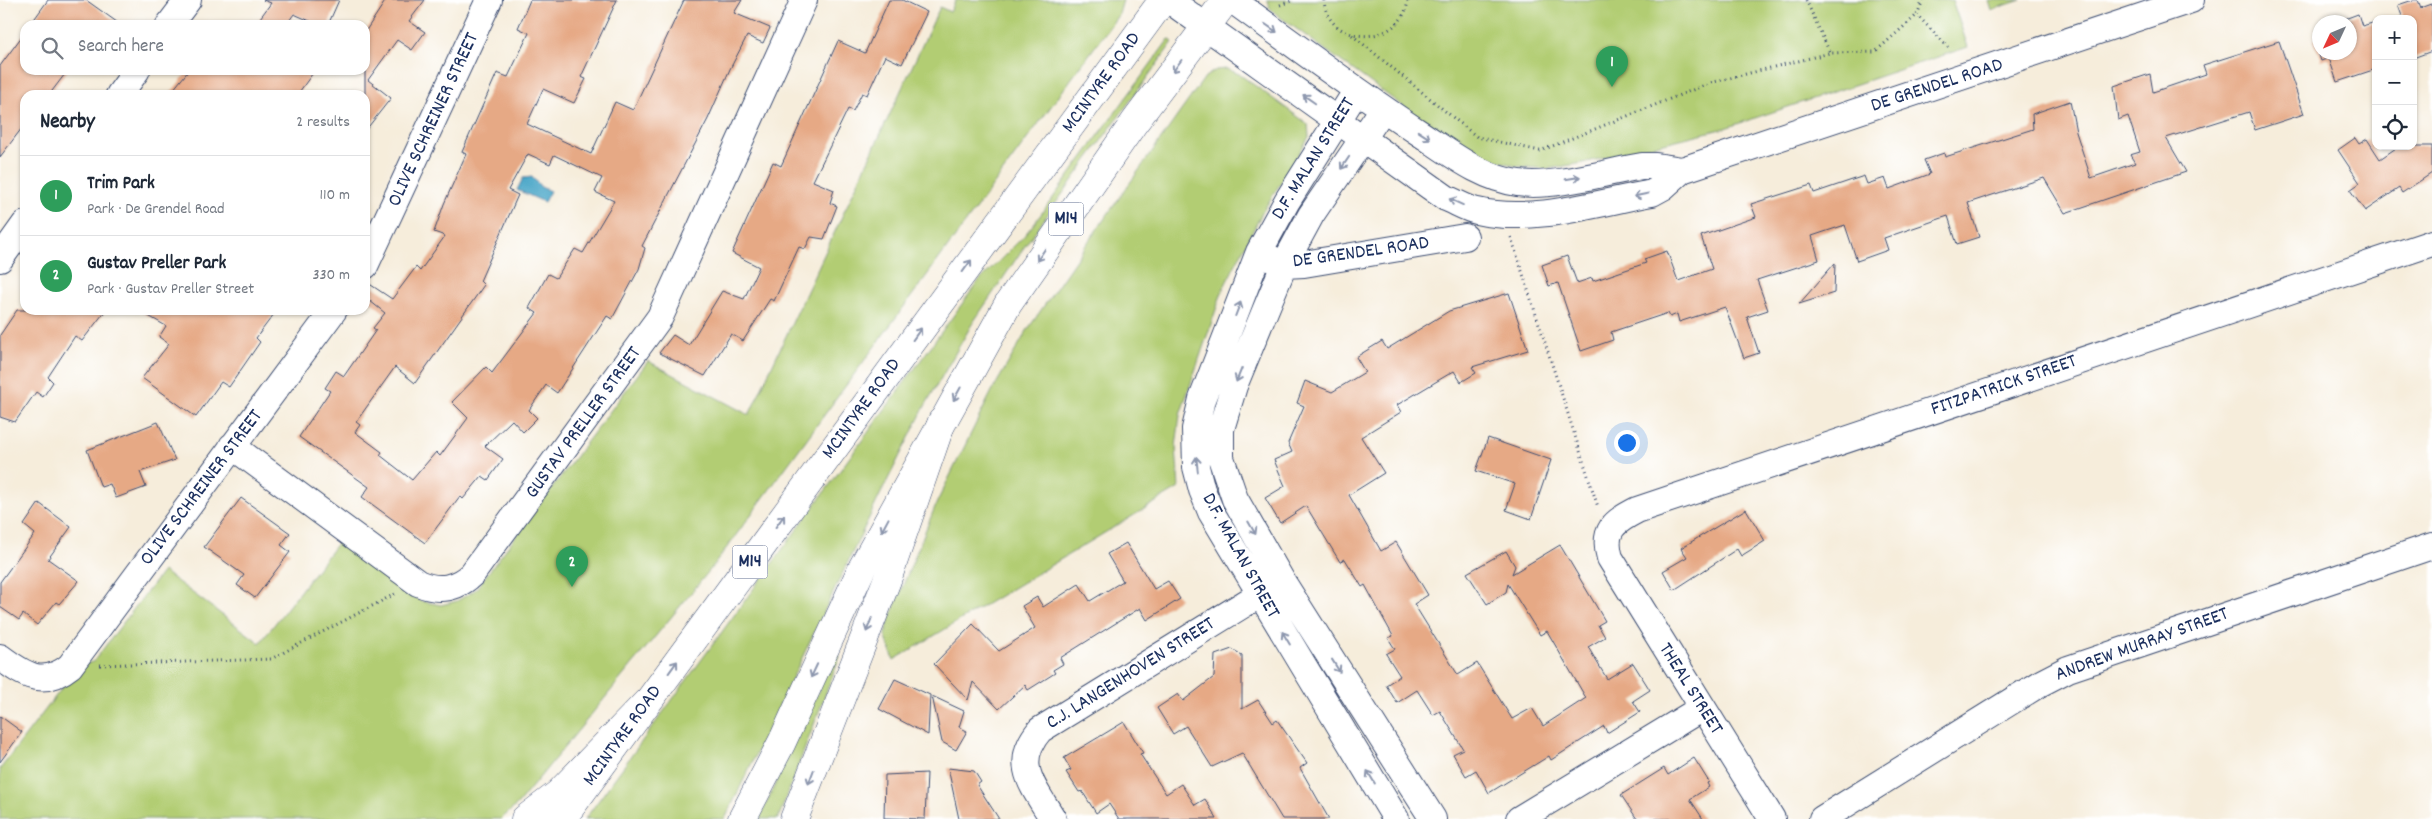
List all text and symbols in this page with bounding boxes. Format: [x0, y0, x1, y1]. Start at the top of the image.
north arrow [2312, 15, 2357, 60]
map controls [2372, 15, 2417, 150]
button: + [2372, 15, 2417, 60]
search box [20, 20, 370, 75]
one-way arrow [1264, 23, 1278, 33]
street label: MCINTYRE ROAD [1056, 27, 1148, 139]
street label: OLIVE SCHREINER STREET [381, 28, 487, 212]
icon: search [38, 34, 66, 62]
text: Search here [78, 34, 164, 61]
pin: 1 [1596, 46, 1628, 87]
street label: DE GRENDEL ROAD [1867, 51, 2007, 121]
one-way arrow [1171, 59, 1182, 72]
button: − [2372, 60, 2417, 105]
street label: D.F. MALAN STREET [1265, 92, 1363, 226]
one-way arrow [1302, 94, 1316, 104]
button: locate [2372, 105, 2417, 150]
text: Nearby [40, 108, 95, 138]
text: 2 results [296, 111, 350, 134]
one-way arrow [1416, 131, 1430, 141]
one-way arrow [1340, 156, 1351, 170]
text: Trim Park [87, 171, 155, 198]
one-way arrow [1565, 173, 1581, 183]
text: 1 [54, 184, 58, 207]
text: 110 m [320, 184, 350, 207]
one-way arrow [1634, 190, 1650, 200]
one-way arrow [1449, 197, 1464, 207]
text: Park · De Grendel Road [87, 198, 225, 221]
road number: M14 [1048, 202, 1084, 235]
street label: DE GRENDEL ROAD [1291, 230, 1431, 276]
one-way arrow [1036, 248, 1046, 262]
text: Gustav Preller Park [87, 251, 226, 278]
one-way arrow [961, 260, 972, 273]
text: 2 [53, 264, 60, 287]
text: 330 m [312, 264, 350, 287]
text: Park · Gustav Preller Street [87, 278, 254, 301]
one-way arrow [1234, 302, 1243, 318]
one-way arrow [912, 327, 922, 341]
street label: GUSTAV PRELLER STREET [519, 341, 649, 505]
street label: FITZPATRICK STREET [1927, 348, 2081, 424]
street label: MCINTYRE ROAD [816, 353, 908, 465]
one-way arrow [1233, 367, 1243, 382]
one-way arrow [952, 386, 962, 401]
street label: OLIVE SCHREINER STREET [134, 404, 270, 572]
your location [1614, 430, 1640, 456]
one-way arrow [1192, 457, 1202, 473]
street label: D.F. MALAN STREET [1194, 488, 1286, 624]
one-way arrow [774, 515, 785, 528]
one-way arrow [880, 517, 890, 532]
one-way arrow [1247, 520, 1257, 534]
pin: 2 [556, 546, 588, 587]
road number: M14 [732, 546, 768, 578]
street label: ANDREW MURRAY STREET [2052, 601, 2232, 689]
street label: C.J. LANGENHOVEN STREET [1041, 611, 1221, 737]
one-way arrow [864, 617, 873, 632]
one-way arrow [1281, 632, 1291, 646]
street label: THEAL STREET [1651, 638, 1729, 740]
one-way arrow [1332, 659, 1342, 673]
one-way arrow [668, 660, 678, 674]
one-way arrow [809, 663, 819, 678]
street label: MCINTYRE ROAD [577, 680, 669, 792]
one-way arrow [805, 769, 815, 784]
one-way arrow [1365, 771, 1375, 785]

